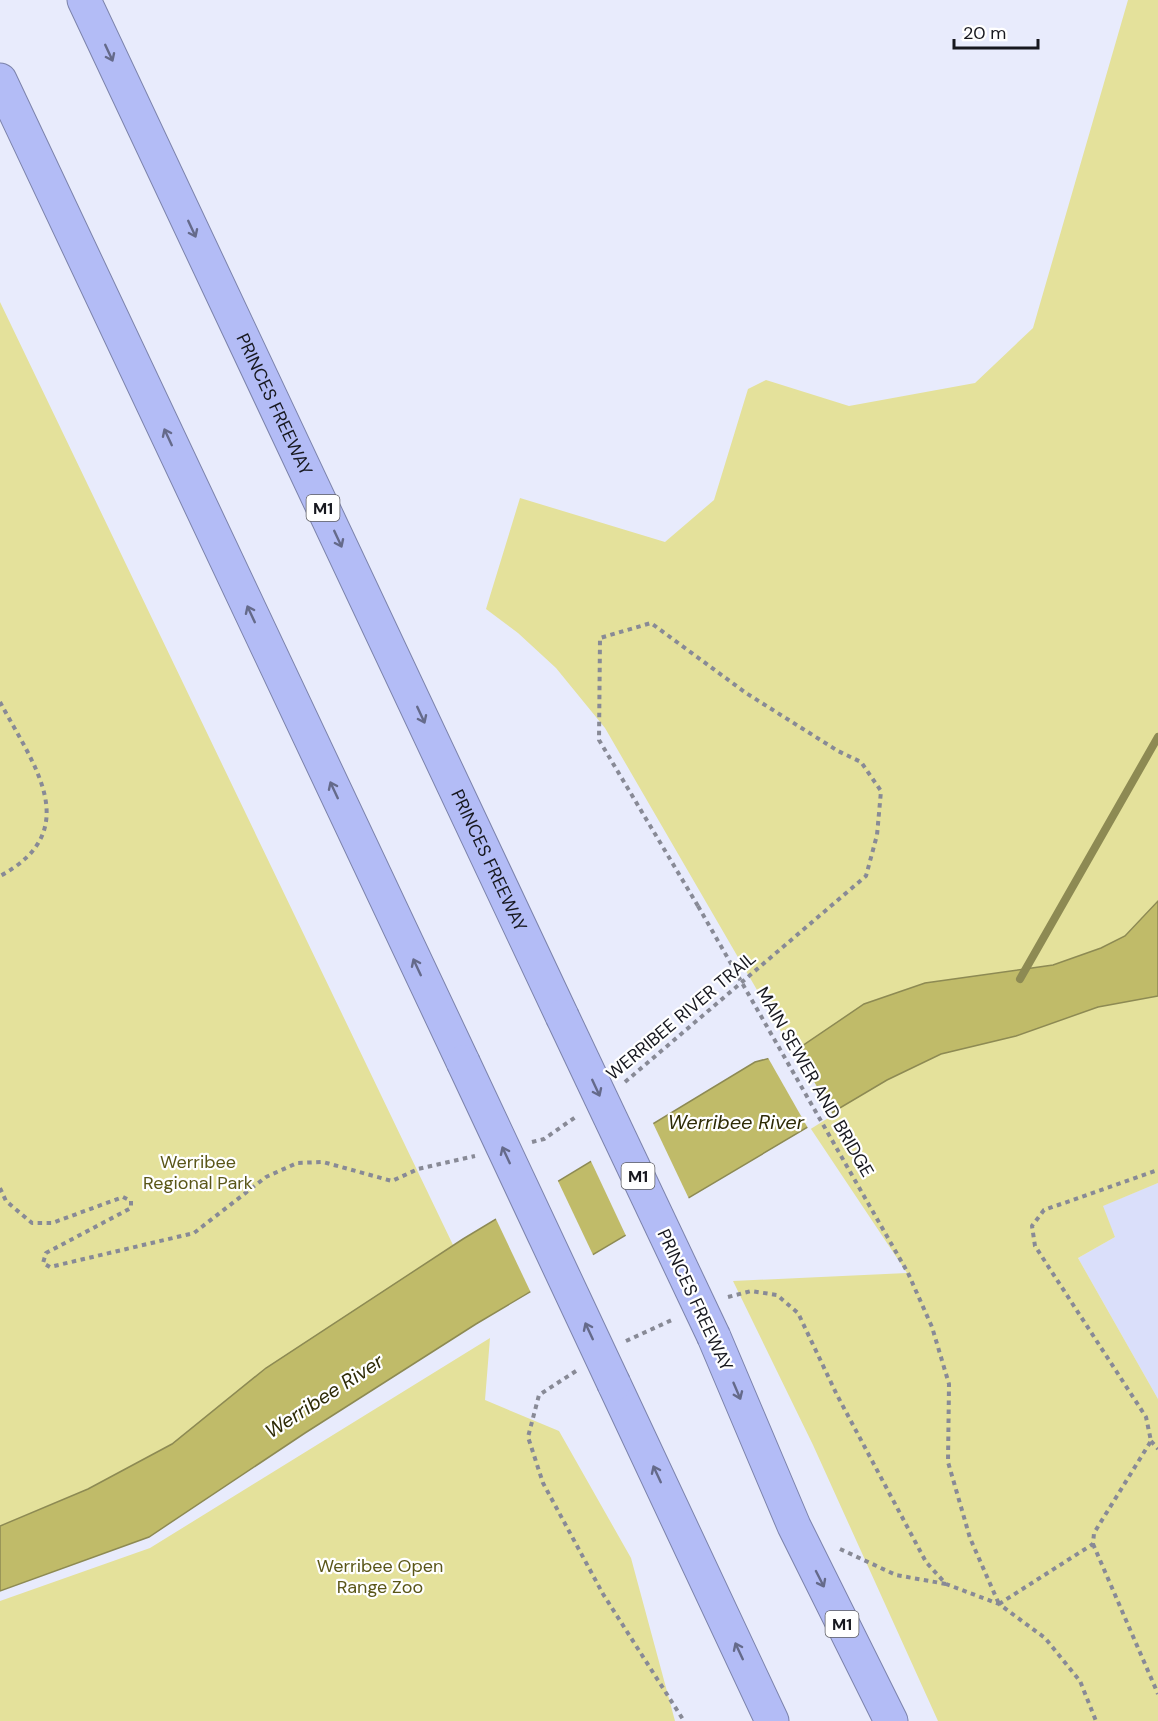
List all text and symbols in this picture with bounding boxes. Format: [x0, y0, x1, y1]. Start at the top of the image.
scale bar [954, 12, 1038, 50]
text: 20 m [963, 21, 1006, 45]
one-way arrow [104, 43, 116, 61]
one-way arrow [187, 220, 199, 238]
street label: PRINCES FREEWAY [231, 330, 318, 480]
one-way arrow [162, 429, 174, 447]
road number: M1 [306, 495, 340, 521]
one-way arrow [332, 529, 344, 547]
one-way arrow [245, 605, 257, 623]
one-way arrow [415, 706, 427, 724]
one-way arrow [328, 782, 340, 800]
street label: PRINCES FREEWAY [445, 786, 533, 936]
street label: WERRIBEE RIVER TRAIL [601, 946, 761, 1086]
one-way arrow [411, 958, 423, 976]
street label: MAIN SEWER AND BRIDGE [751, 983, 879, 1181]
one-way arrow [590, 1078, 602, 1096]
water label: Werribee River [668, 1109, 805, 1135]
one-way arrow [500, 1146, 512, 1164]
park label: Werribee Regional Park [143, 1150, 253, 1195]
road number: M1 [622, 1163, 654, 1189]
street label: PRINCES FREEWAY [652, 1225, 739, 1375]
one-way arrow [583, 1322, 595, 1340]
water label: Werribee River [260, 1348, 389, 1444]
one-way arrow [732, 1381, 743, 1400]
one-way arrow [650, 1466, 662, 1484]
park label: Werribee Open Range Zoo [317, 1554, 443, 1599]
one-way arrow [815, 1569, 826, 1587]
road number: M1 [826, 1611, 858, 1637]
one-way arrow [733, 1643, 745, 1661]

